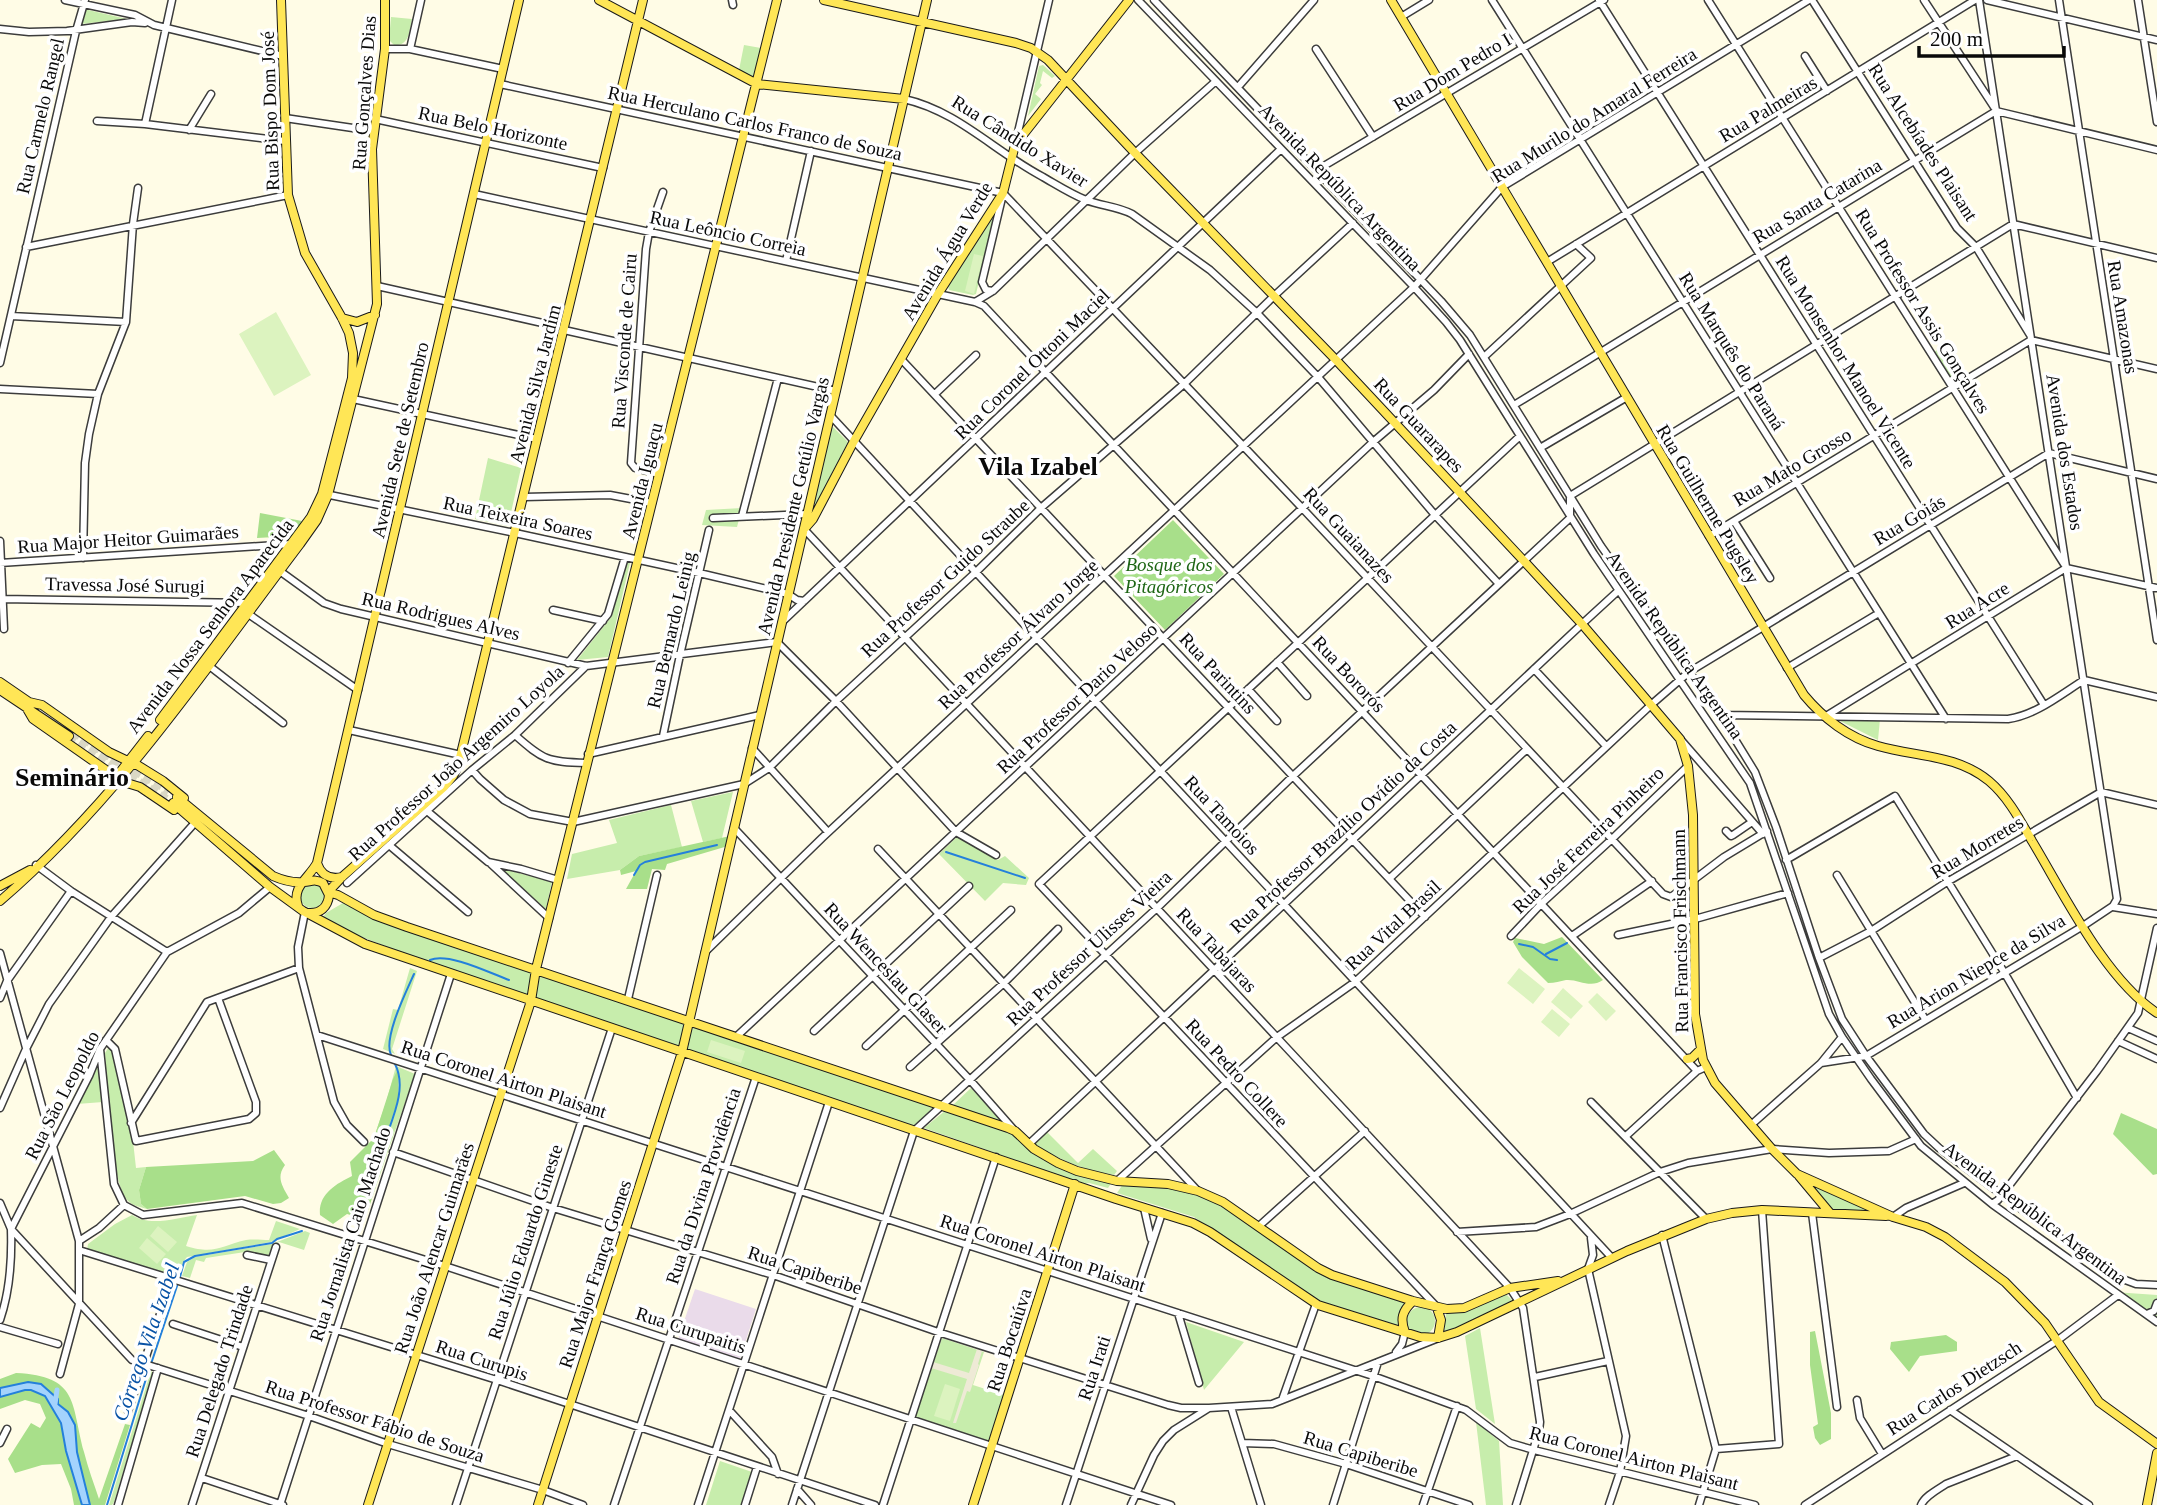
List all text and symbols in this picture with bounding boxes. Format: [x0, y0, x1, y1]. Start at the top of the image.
scale bar [1919, 14, 2064, 58]
street label: Rua Gonçalves Dias [348, 15, 380, 171]
text: 200 m [1930, 27, 1983, 51]
street label: Rua Dom Pedro I [1389, 29, 1515, 115]
street label: Rua Bispo Dom José [257, 31, 283, 191]
street label: Rua Carmelo Rangel [12, 36, 68, 196]
street label: Rua Murilo do Amaral Ferreira [1488, 43, 1701, 187]
street label: Rua Alcebíades Plaisant [1864, 59, 1982, 225]
street label: Rua Palmeiras [1715, 72, 1821, 146]
street label: Rua Herculano Carlos Franco de Souza [606, 82, 905, 165]
street label: Rua Cândido Xavier [948, 91, 1092, 192]
street label: Avenida República Argentina [1255, 99, 1426, 275]
street label: Rua Belo Horizonte [416, 102, 570, 154]
street label: Rua Santa Catarina [1749, 154, 1886, 248]
street label: Avenida Água Verde [897, 178, 997, 324]
street label: Rua Professor Assis Gonçalves [1851, 205, 1995, 417]
street label: Rua Leôncio Correia [648, 206, 809, 260]
street label: Rua Visconde de Cairu [607, 252, 641, 429]
street label: Rua Monsenhor Manoel Vicente [1772, 252, 1920, 472]
street label: Rua Amazonas [2104, 259, 2142, 375]
street label: Rua Marquês do Paraná [1675, 268, 1789, 434]
street label: Rua Coronel Ottoni Maciel [950, 284, 1114, 444]
street label: Avenida Silva Jardim [505, 302, 565, 466]
street label: Avenida Sete de Setembro [367, 340, 433, 540]
street label: Avenida dos Estados [2042, 372, 2088, 532]
street label: Rua Guararapes [1370, 373, 1468, 477]
street label: Avenida Presidente Getúlio Vargas [753, 375, 833, 637]
street label: Avenida Iguaçu [617, 420, 667, 541]
street label: Rua Guilherme Pugsley [1652, 421, 1764, 588]
street label: Rua Mato Grosso [1729, 423, 1855, 511]
district label: Vila Izabel [978, 452, 1098, 481]
street label: Rua Guaianazes [1299, 483, 1399, 587]
street label: Rua Goiás [1869, 490, 1949, 550]
street label: Rua Teixeira Soares [441, 492, 595, 544]
street label: Rua Professor Guido Straube [857, 495, 1033, 661]
street label: Avenida Nossa Senhora Aparecida [122, 514, 298, 737]
street label: Rua Major Heitor Guimarães [16, 521, 240, 557]
street label: Avenida República Argentina [1602, 547, 1748, 743]
street label: Rua Bernardo Leinig [643, 549, 699, 711]
park label: Bosque dos Pitagóricos [1124, 554, 1213, 597]
street label: Rua Professor Álvaro Jorge [934, 555, 1102, 713]
street label: Travessa José Surugi [45, 573, 205, 597]
street label: Rua Acre [1941, 577, 2013, 633]
street label: Rua Rodrigues Alves [360, 588, 522, 644]
street label: Rua Professor Dario Veloso [993, 618, 1161, 778]
street label: Rua Parintins [1175, 628, 1261, 718]
street label: Rua Bororós [1308, 632, 1390, 716]
street label: Rua Professor João Argemiro Loyola [344, 660, 568, 865]
street label: Rua Professor Brazílio Ovídio da Costa [1226, 716, 1461, 937]
street label: Rua José Ferreira Pinheiro [1508, 762, 1668, 918]
district label: Seminário [15, 763, 129, 792]
street label: Rua Tamoios [1180, 771, 1264, 859]
street label: Rua Morretes [1927, 811, 2027, 883]
street label: Rua Francisco Frischmann [1668, 828, 1692, 1033]
street label: Rua Professor Ulisses Vieira [1002, 866, 1176, 1030]
street label: Rua Vital Brasil [1341, 876, 1445, 974]
street label: Rua Wenceslau Glaser [820, 898, 953, 1038]
street label: Rua Tabajaras [1173, 904, 1261, 996]
street label: Rua Arion Niepce da Silva [1883, 909, 2069, 1032]
street label: Rua Pedro Collere [1181, 1015, 1293, 1131]
street label: Rua São Leopoldo [21, 1027, 103, 1163]
street label: Rua Coronel Airton Plaisant [399, 1036, 610, 1122]
street label: Rua da Divina Providência [661, 1085, 745, 1287]
street label: Rua Jornalista Caio Machado [305, 1124, 395, 1344]
street label: Avenida República Argentina [1939, 1137, 2131, 1289]
street label: Rua João Alencar Guimarães [390, 1140, 478, 1356]
street label: Rua Júlio Eduardo Gineste [483, 1142, 567, 1342]
street label: Rua Major França Gomes [555, 1177, 635, 1371]
street label: Rua Coronel Airton Plaisant [938, 1210, 1149, 1296]
street label: Rua Capiberibe [745, 1242, 865, 1298]
water label: Córrego Vila Izabel [108, 1260, 184, 1424]
street label: Rua Delegado Trindade [181, 1282, 257, 1460]
street label: Rua Bocaiúva [982, 1285, 1036, 1394]
street label: Rua Curupaitis [633, 1302, 749, 1358]
street label: Rua Irati [1074, 1333, 1114, 1403]
street label: Rua Curupis [433, 1335, 531, 1385]
street label: Rua Carlos Dietzsch [1883, 1336, 2026, 1439]
street label: Rua Professor Fábio de Souza [263, 1376, 488, 1467]
street label: Rua Coronel Airton Plaisant [1527, 1422, 1741, 1494]
street label: Rua Capiberibe [1301, 1427, 1421, 1481]

